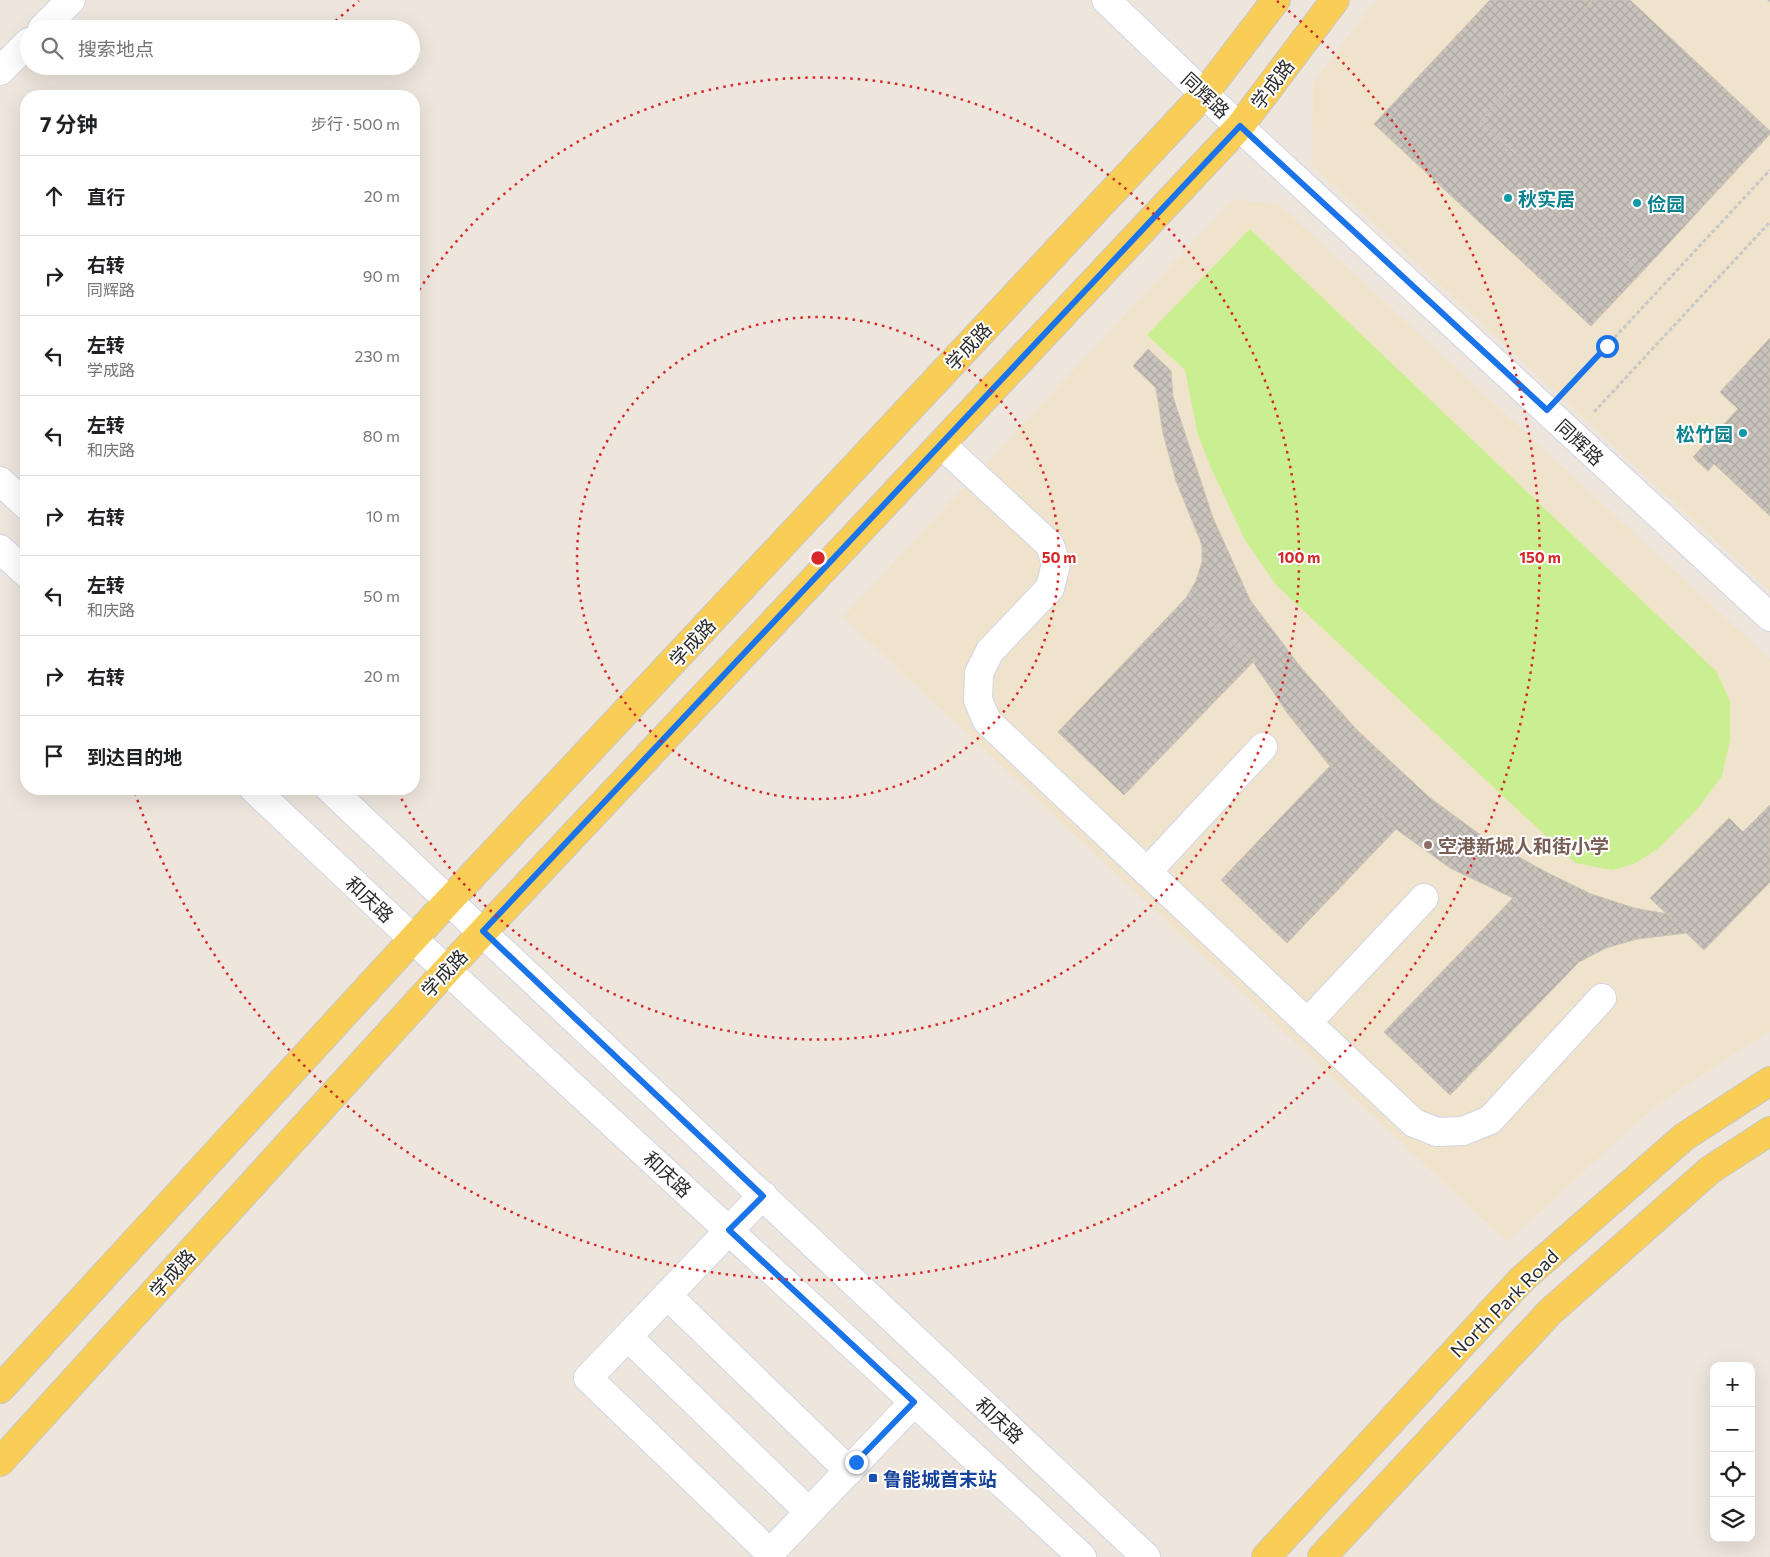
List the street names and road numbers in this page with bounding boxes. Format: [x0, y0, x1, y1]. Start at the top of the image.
street label: 学成路 [1246, 54, 1298, 114]
street label: 同辉路 [1177, 67, 1235, 123]
street label: 学成路 [940, 317, 996, 375]
street label: 同辉路 [1551, 414, 1609, 470]
street label: 学成路 [664, 613, 720, 671]
street label: 和庆路 [341, 871, 399, 927]
street label: 学成路 [416, 944, 472, 1002]
street label: 和庆路 [639, 1146, 697, 1202]
street label: 学成路 [144, 1244, 200, 1302]
street label: North Park Road [1445, 1244, 1563, 1362]
street label: 和庆路 [971, 1392, 1029, 1448]

